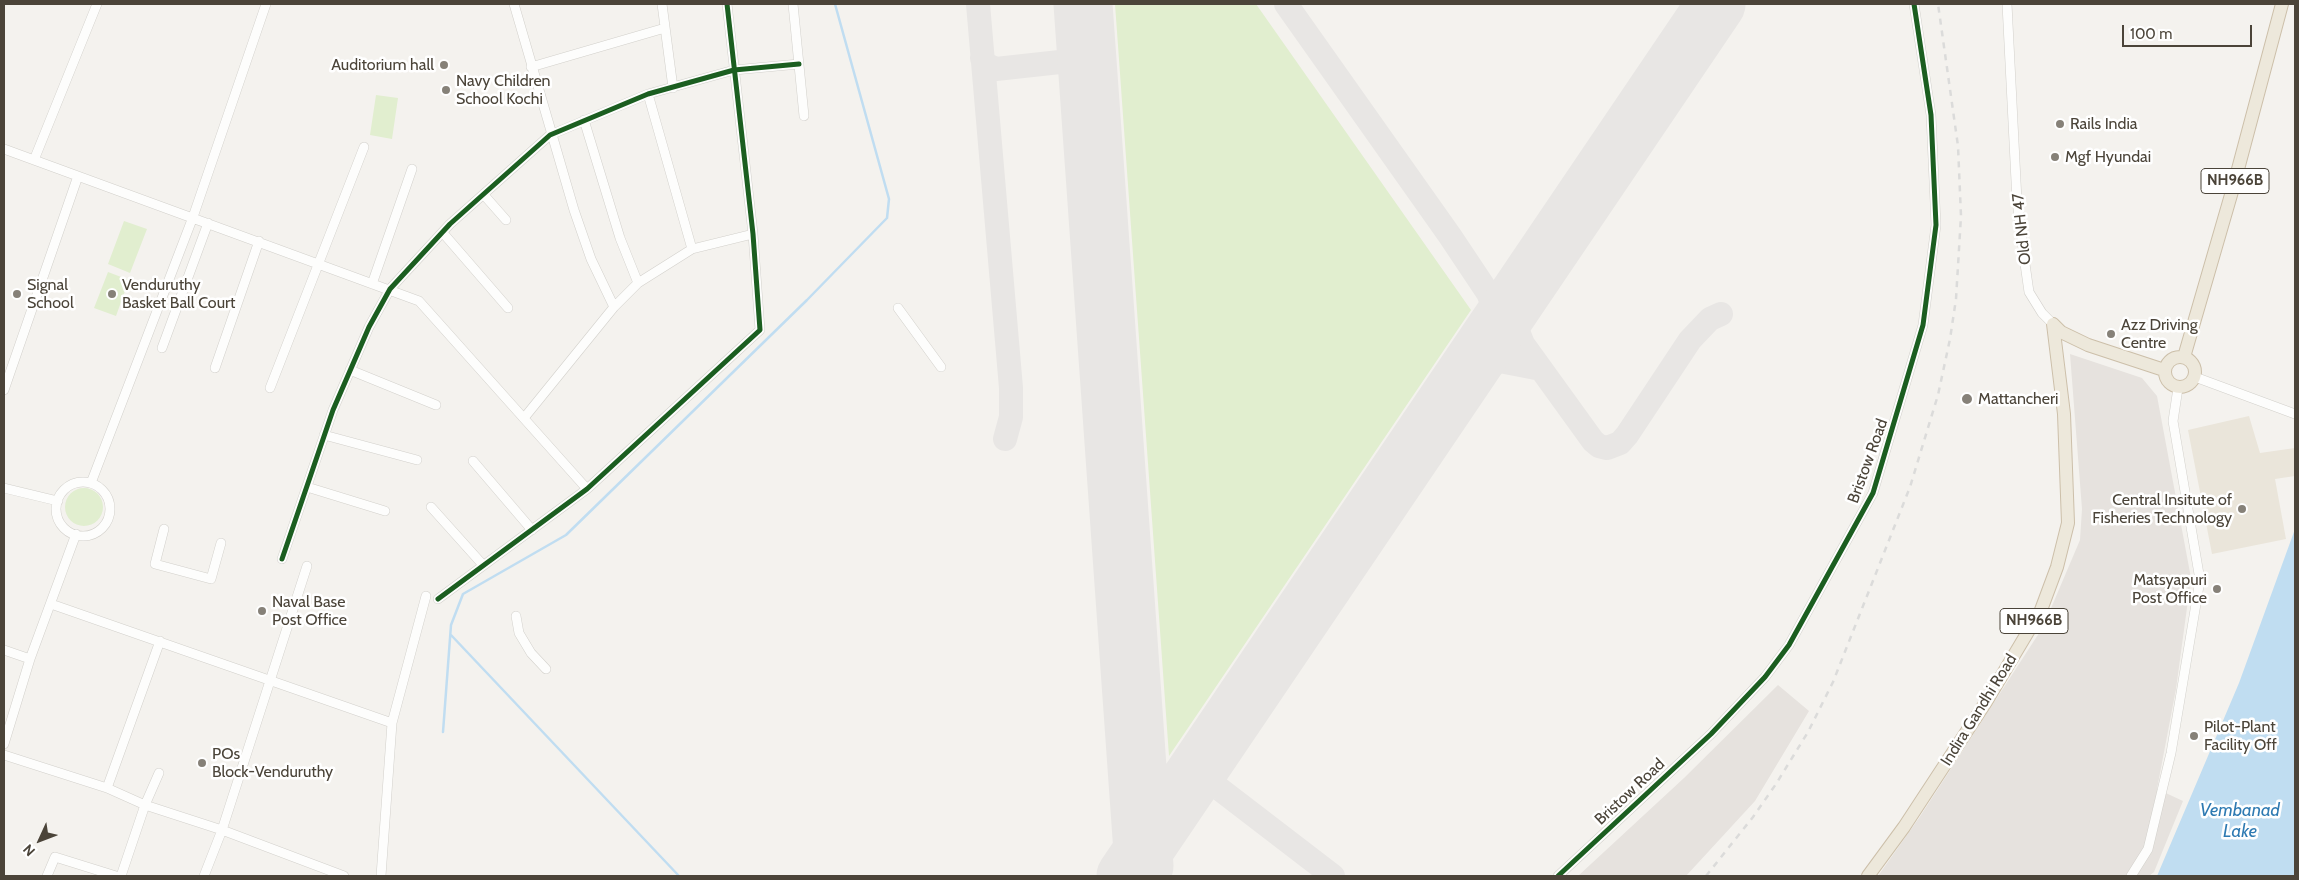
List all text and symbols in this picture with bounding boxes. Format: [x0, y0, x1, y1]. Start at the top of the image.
scale bar [2124, 15, 2254, 47]
text: 100 m [2130, 25, 2172, 43]
place label: Auditorium hall [331, 55, 434, 75]
marker: Auditorium hall [438, 59, 450, 71]
place label: Navy Children School Kochi [456, 71, 551, 109]
marker: Navy Children School Kochi [440, 84, 452, 96]
place label: Rails India [2070, 114, 2137, 134]
marker: Rails India [2054, 118, 2066, 130]
place label: Mgf Hyundai [2065, 147, 2151, 167]
marker: Mgf Hyundai [2049, 151, 2061, 163]
road number: NH966B [2201, 168, 2269, 194]
street label: Old NH 47 [2009, 192, 2035, 266]
place label: Signal School [27, 275, 74, 313]
place label: Venduruthy Basket Ball Court [122, 275, 236, 313]
marker: Signal School [11, 288, 23, 300]
marker: Venduruthy Basket Ball Court [106, 288, 118, 300]
place label: Azz Driving Centre [2121, 315, 2198, 353]
marker: Azz Driving Centre [2105, 328, 2117, 340]
place label: Mattancheri [1978, 389, 2058, 409]
marker: Mattancheri [1960, 392, 1974, 406]
street label: Bristow Road [1844, 416, 1892, 506]
place label: Central Insitute of Fisheries Technology [2092, 490, 2232, 528]
marker: Central Insitute of Fisheries Technology [2236, 503, 2248, 515]
place label: Matsyapuri Post Office [2132, 570, 2207, 608]
marker: Matsyapuri Post Office [2211, 583, 2223, 595]
place label: Naval Base Post Office [272, 592, 347, 630]
marker: Naval Base Post Office [256, 605, 268, 617]
road number: NH966B [2000, 608, 2068, 634]
street label: Indira Gandhi Road [1937, 651, 2021, 769]
place label: Pilot-Plant Facility Off [2204, 717, 2277, 755]
marker: Pilot-Plant Facility Off [2188, 730, 2200, 742]
place label: POs Block-Venduruthy [212, 744, 333, 782]
street label: Bristow Road [1591, 755, 1669, 829]
marker: POs Block-Venduruthy [196, 757, 208, 769]
water label: Vembanad Lake [2200, 800, 2280, 842]
north arrow [15, 815, 65, 865]
text: N [19, 840, 39, 860]

